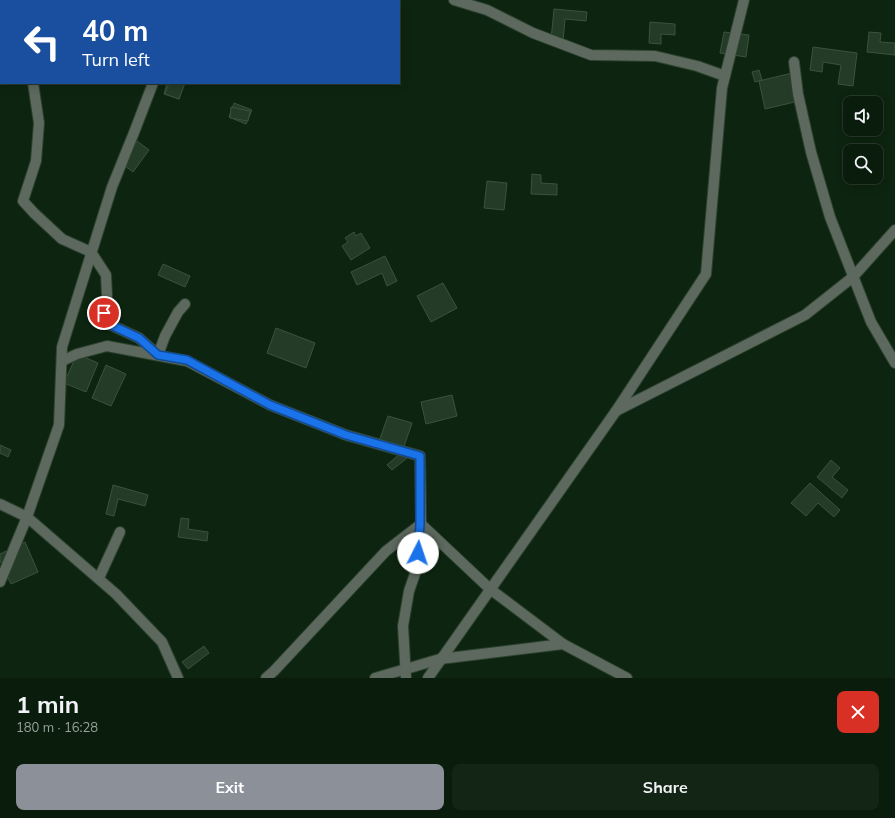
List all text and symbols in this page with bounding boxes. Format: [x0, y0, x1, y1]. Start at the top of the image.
text: 40 m [82, 13, 148, 48]
icon: left [16, 16, 68, 68]
text: Turn left [82, 48, 150, 71]
map controls [843, 96, 883, 184]
button: sound [843, 96, 883, 136]
button: search [843, 144, 883, 184]
pin [87, 296, 121, 330]
icon: arrive [93, 302, 115, 324]
position arrow [397, 532, 439, 574]
text: 1 min [16, 689, 79, 719]
button: close [837, 691, 879, 733]
text: 180 m · 16:28 [16, 719, 98, 735]
button: Exit [16, 764, 444, 810]
button: Share [452, 764, 879, 810]

